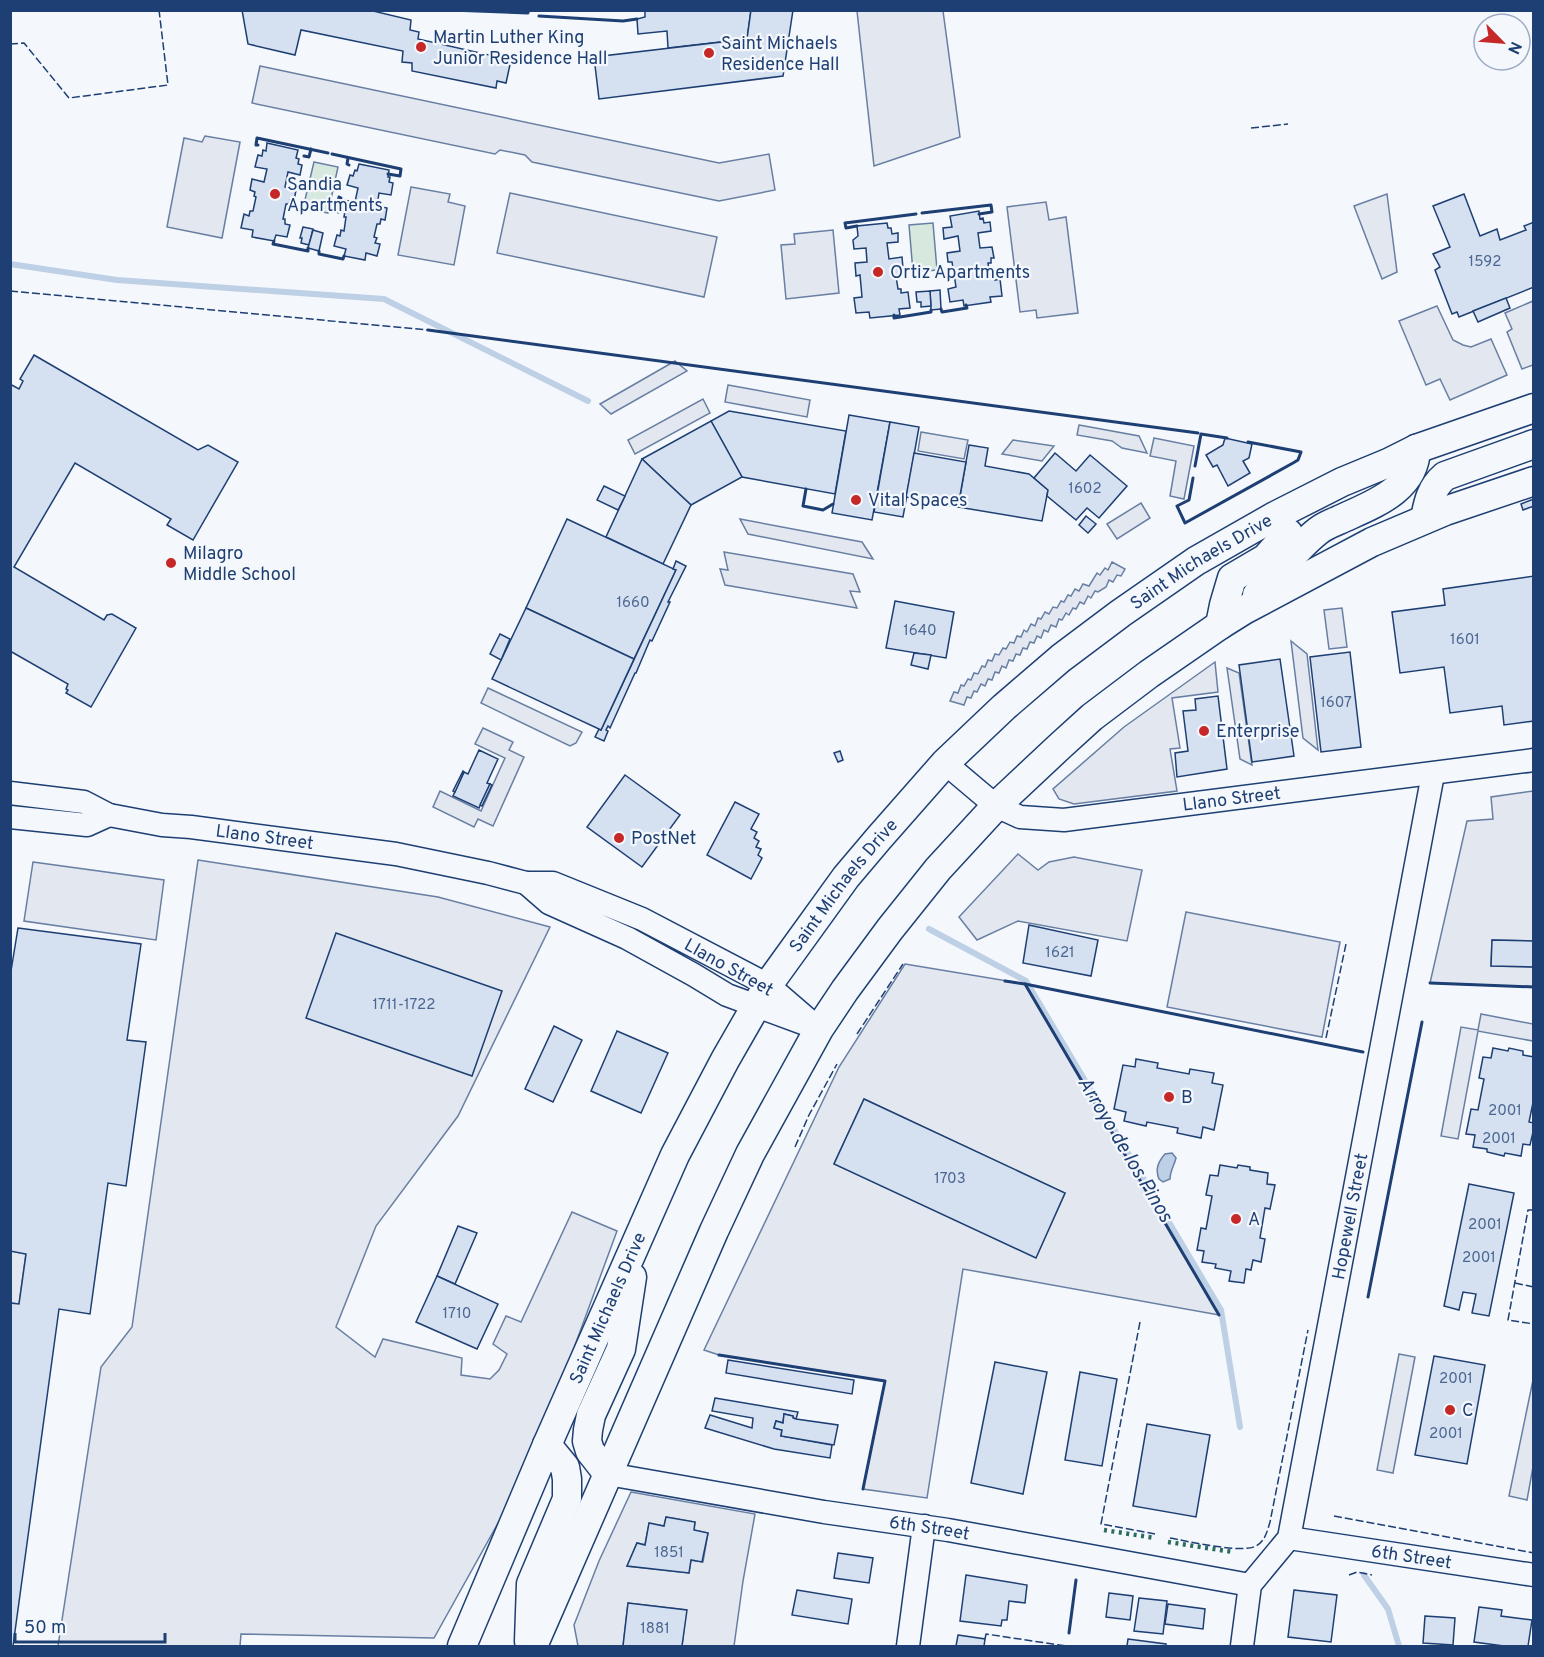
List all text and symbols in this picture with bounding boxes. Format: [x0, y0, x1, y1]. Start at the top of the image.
north arrow [1472, 12, 1532, 72]
place label: Martin Luther King Junior Residence Hall [433, 27, 607, 71]
place label: Saint Michaels Residence Hall [721, 33, 839, 77]
text: N [1502, 38, 1525, 57]
marker: Martin Luther King Junior Residence Hall [414, 40, 428, 54]
marker: Saint Michaels Residence Hall [702, 46, 716, 60]
place label: Sandia Apartments [287, 174, 383, 218]
marker: Sandia Apartments [268, 187, 282, 201]
house number: 1592 [1469, 253, 1501, 272]
place label: Ortiz Apartments [890, 262, 1030, 285]
marker: Ortiz Apartments [871, 265, 885, 279]
house number: 1602 [1068, 480, 1102, 499]
place label: Vital Spaces [868, 490, 967, 513]
marker: Vital Spaces [849, 493, 863, 507]
street label: Saint Michaels Drive [1126, 510, 1277, 616]
place label: Milagro Middle School [183, 543, 296, 587]
marker: Milagro Middle School [164, 556, 178, 570]
house number: 1660 [616, 594, 650, 613]
house number: 1640 [903, 622, 937, 641]
house number: 1601 [1450, 631, 1480, 650]
house number: 1607 [1320, 694, 1352, 713]
place label: Enterprise [1216, 721, 1299, 744]
marker: Enterprise [1197, 724, 1211, 738]
street label: Llano Street [1181, 782, 1282, 818]
street label: Saint Michaels Drive [785, 815, 904, 958]
street label: Llano Street [214, 820, 315, 856]
place label: PostNet [631, 828, 696, 851]
marker: PostNet [612, 831, 626, 845]
street label: Llano Street [680, 934, 777, 1002]
house number: 1621 [1045, 944, 1075, 963]
house number: 1711-1722 [373, 996, 435, 1015]
water label: Arroyo de los Pinos [1071, 1073, 1178, 1228]
place label: B [1181, 1087, 1193, 1110]
marker: B [1162, 1090, 1176, 1104]
house number: 2001 [1488, 1102, 1522, 1121]
house number: 2001 [1482, 1130, 1516, 1149]
street label: Hopewell Street [1328, 1151, 1374, 1282]
house number: 1703 [934, 1170, 966, 1189]
place label: A [1248, 1209, 1260, 1232]
marker: A [1229, 1212, 1243, 1226]
house number: 2001 [1468, 1216, 1502, 1235]
street label: Saint Michaels Drive [565, 1229, 652, 1388]
house number: 2001 [1462, 1249, 1496, 1268]
house number: 1710 [443, 1305, 471, 1324]
house number: 2001 [1439, 1370, 1473, 1389]
place label: C [1462, 1400, 1474, 1423]
marker: C [1443, 1403, 1457, 1417]
house number: 2001 [1429, 1425, 1463, 1444]
street label: 6th Street [888, 1512, 971, 1547]
street label: 6th Street [1370, 1541, 1453, 1575]
house number: 1851 [654, 1544, 684, 1563]
scale bar [15, 1606, 165, 1644]
text: 50 m [24, 1617, 66, 1640]
house number: 1881 [640, 1620, 670, 1639]

